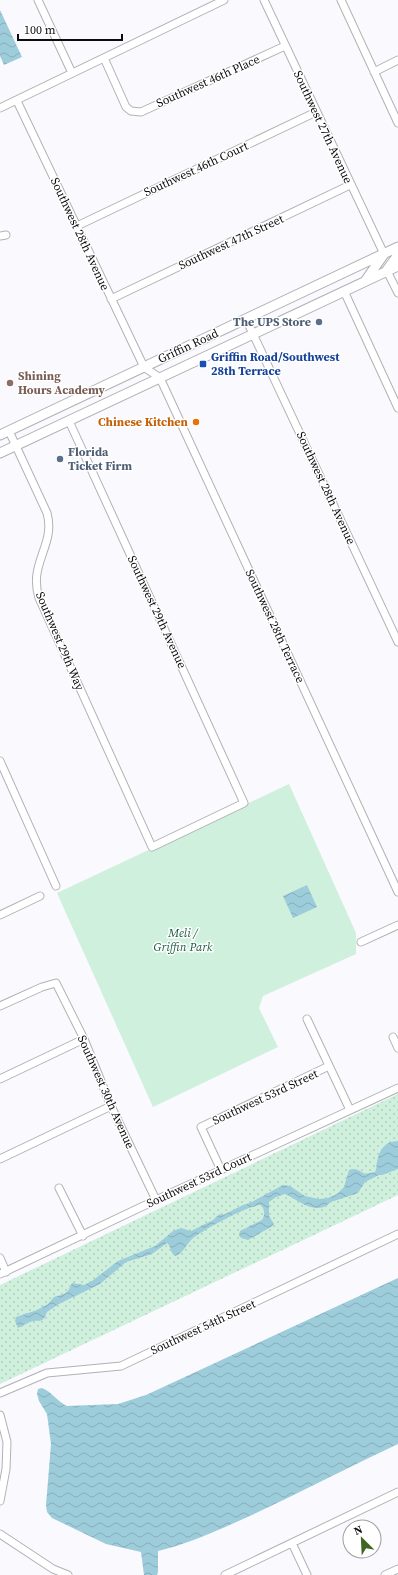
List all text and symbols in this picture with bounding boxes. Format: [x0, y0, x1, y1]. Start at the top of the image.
scale bar [18, 16, 122, 42]
text: 100 m [24, 22, 56, 38]
street label: Southwest 46th Place [154, 51, 262, 111]
street label: Southwest 27th Avenue [290, 68, 356, 186]
street label: Southwest 46th Court [141, 138, 251, 200]
street label: Southwest 28th Avenue [47, 175, 113, 293]
street label: Southwest 47th Street [176, 211, 286, 273]
place label: The UPS Store [233, 314, 311, 330]
marker: The UPS Store [314, 317, 324, 327]
street label: Griffin Road [155, 325, 221, 367]
place label: Griffin Road/Southwest 28th Terrace [211, 349, 340, 379]
marker: Griffin Road/Southwest 28th Terrace [198, 359, 208, 369]
place label: Shining Hours Academy [18, 368, 106, 398]
marker: Shining Hours Academy [5, 378, 15, 388]
place label: Chinese Kitchen [98, 414, 189, 430]
marker: Chinese Kitchen [191, 417, 201, 427]
street label: Southwest 28th Avenue [293, 429, 359, 547]
place label: Florida Ticket Firm [68, 444, 132, 474]
marker: Florida Ticket Firm [55, 454, 65, 464]
street label: Southwest 29th Avenue [124, 553, 190, 671]
street label: Southwest 28th Terrace [242, 567, 308, 685]
street label: Southwest 29th Way [32, 589, 88, 694]
park label: Meli / Griffin Park [154, 925, 213, 955]
street label: Southwest 30th Avenue [74, 1033, 138, 1151]
street label: Southwest 53rd Street [210, 1065, 321, 1129]
street label: Southwest 53rd Court [144, 1149, 254, 1211]
street label: Southwest 54th Street [148, 1296, 258, 1358]
north arrow [342, 1519, 382, 1559]
text: N [351, 1522, 365, 1539]

